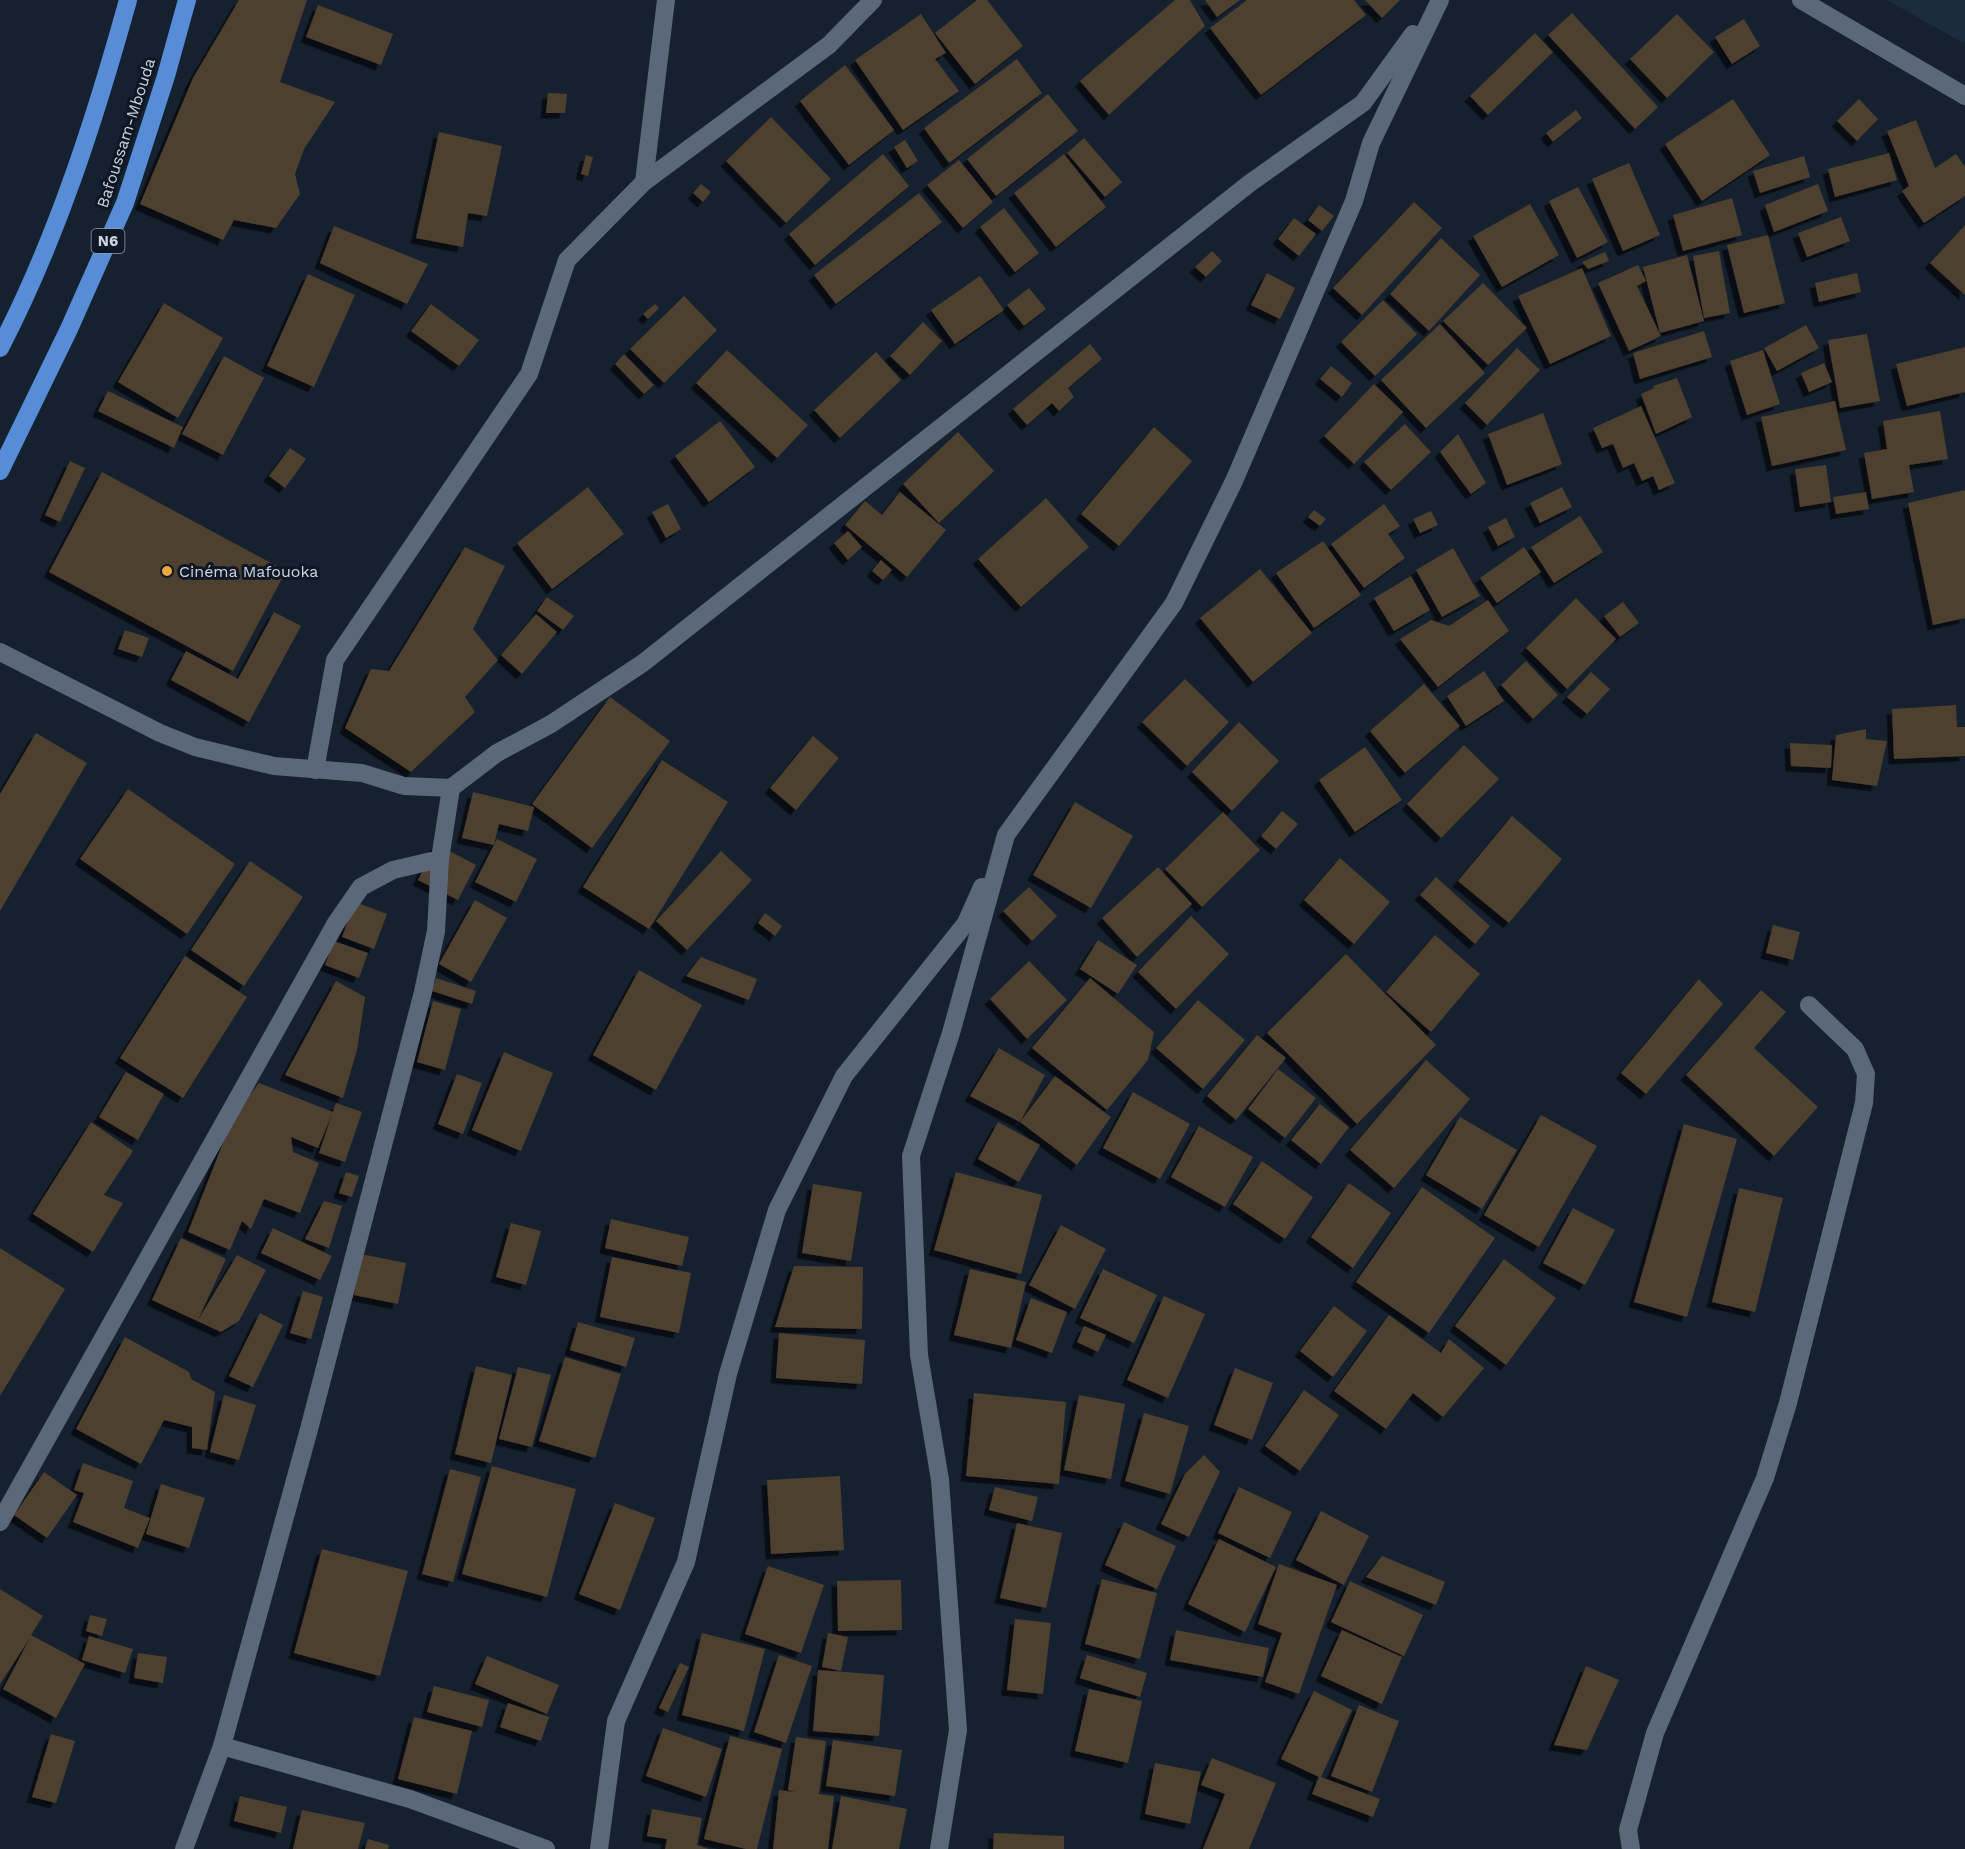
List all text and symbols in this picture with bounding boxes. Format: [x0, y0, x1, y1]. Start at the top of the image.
street label: Bafoussam-Mbouda [93, 56, 159, 210]
road number: N6 [92, 229, 124, 253]
place label: Cinéma Mafouoka [179, 562, 318, 581]
marker: Cinéma Mafouoka [160, 564, 174, 578]

